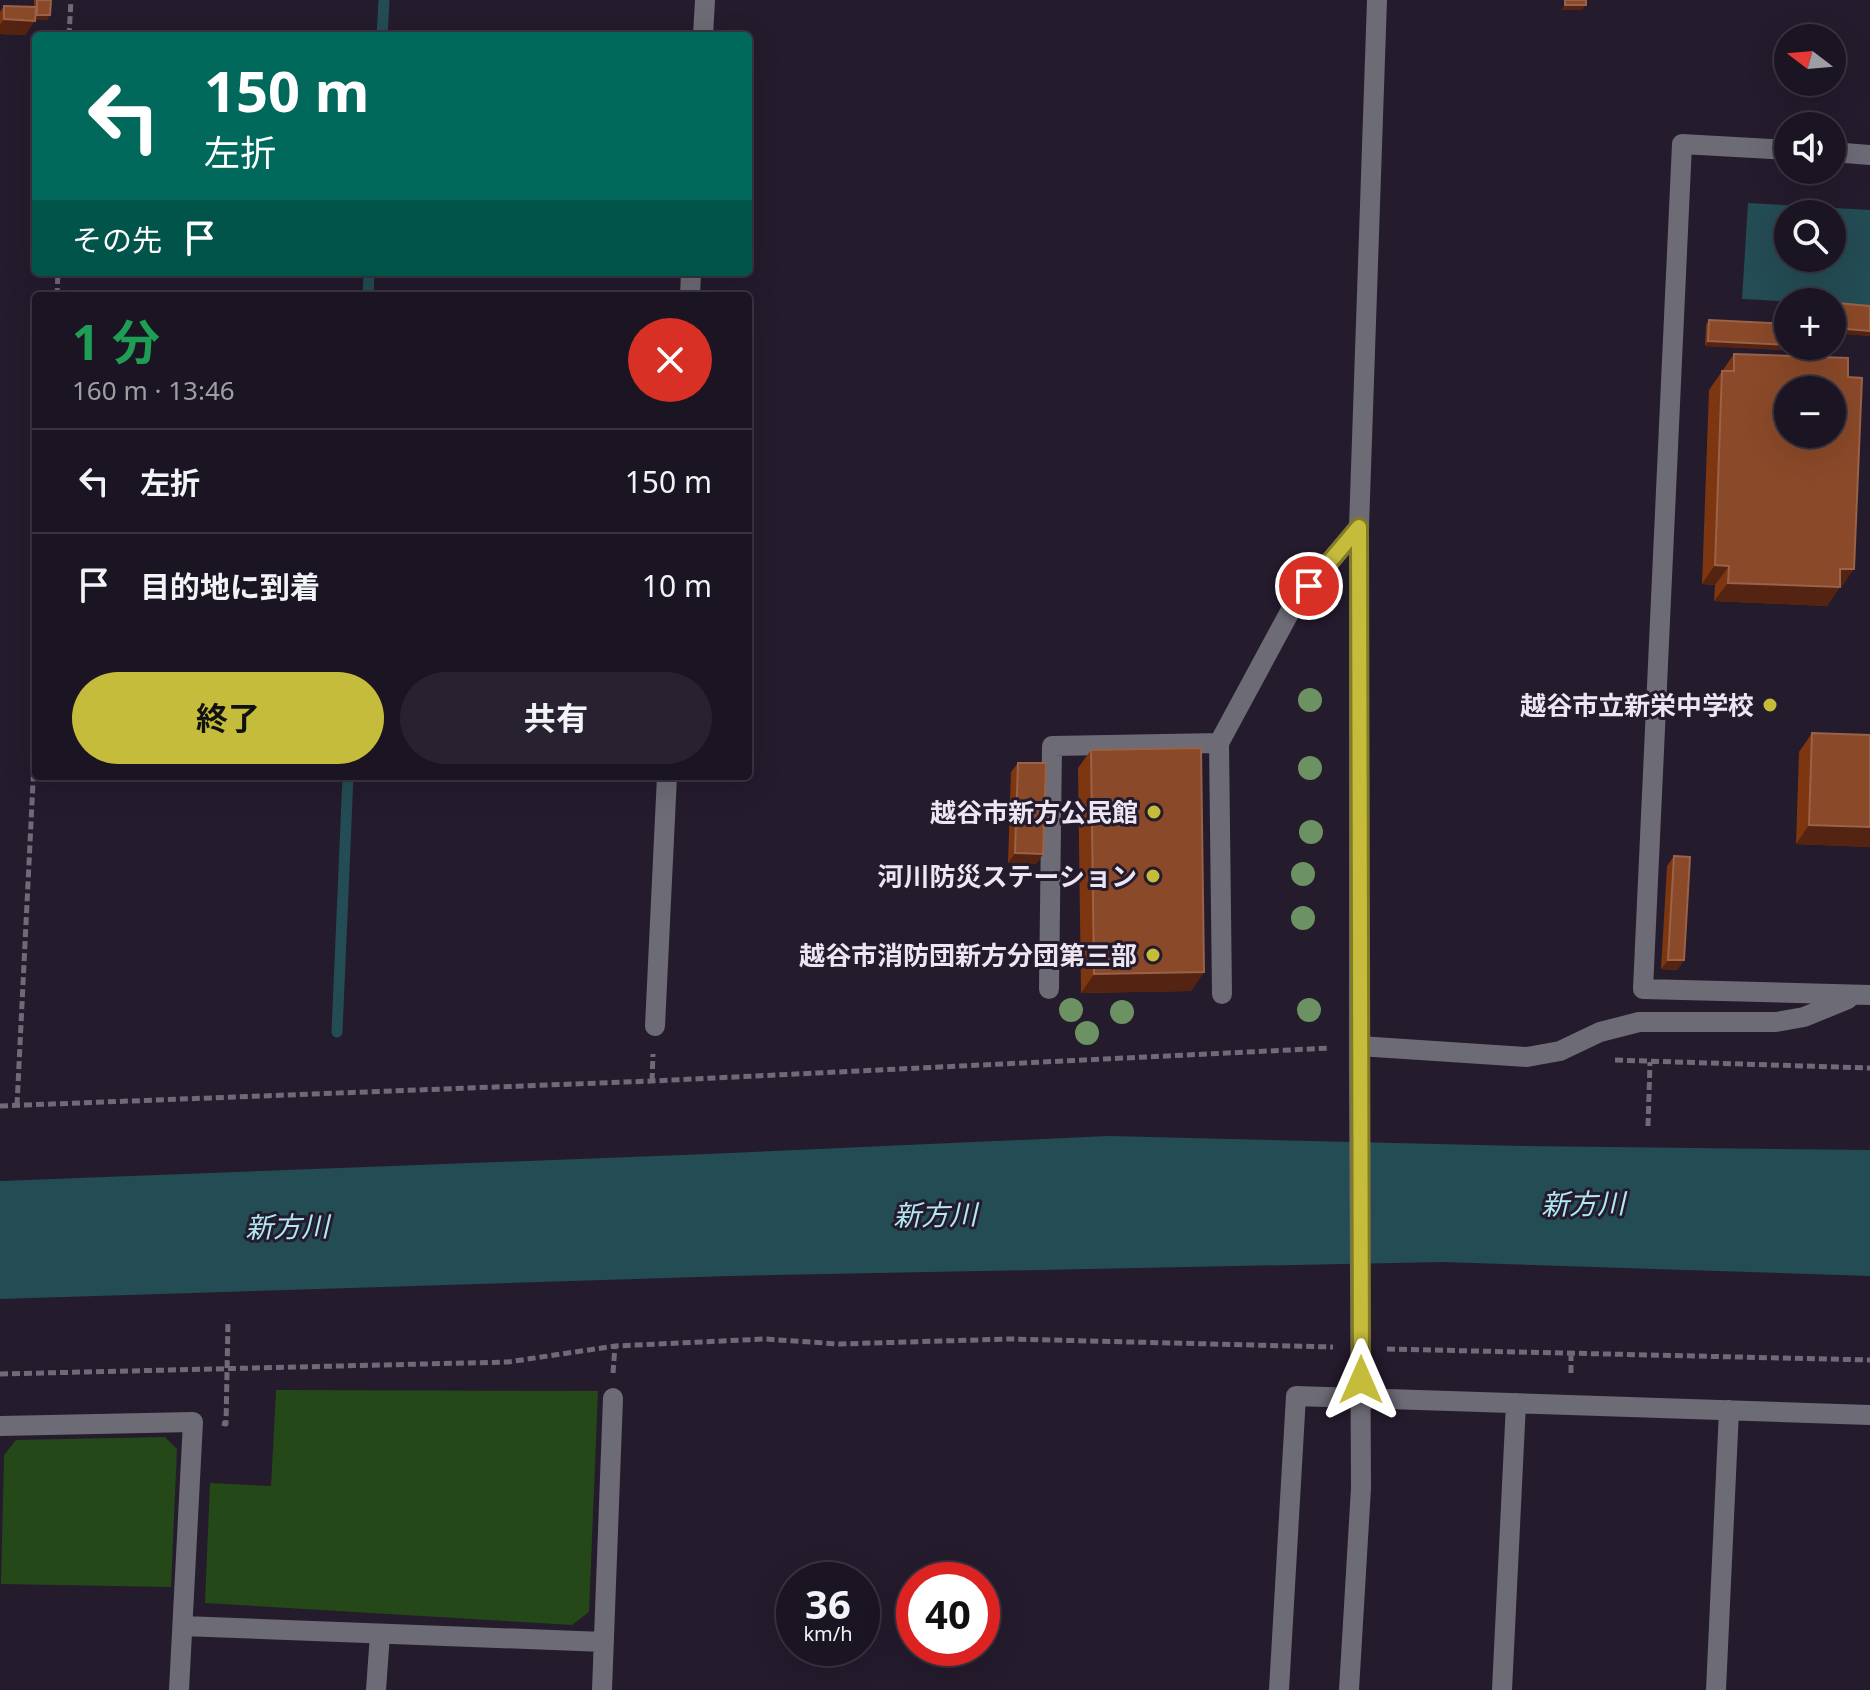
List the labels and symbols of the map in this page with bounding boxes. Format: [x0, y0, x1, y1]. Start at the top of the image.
north arrow [1774, 24, 1846, 96]
pin [1275, 552, 1343, 620]
place label: 越谷市立新栄中学校 [1520, 687, 1754, 723]
marker: 越谷市立新栄中学校 [1761, 696, 1779, 714]
place label: 越谷市新方公民館 [930, 794, 1138, 830]
marker: 越谷市新方公民館 [1145, 803, 1163, 821]
place label: 河川防災ステーション [878, 858, 1137, 894]
marker: 河川防災ステーション [1144, 867, 1162, 885]
place label: 越谷市消防団新方分団第三部 [799, 937, 1137, 973]
marker: 越谷市消防団新方分団第三部 [1144, 946, 1162, 964]
water label: 新方川 [1541, 1183, 1628, 1223]
water label: 新方川 [893, 1194, 980, 1234]
water label: 新方川 [245, 1206, 332, 1246]
position arrow [1319, 1338, 1403, 1422]
speed limit sign: 40 [896, 1562, 1000, 1666]

